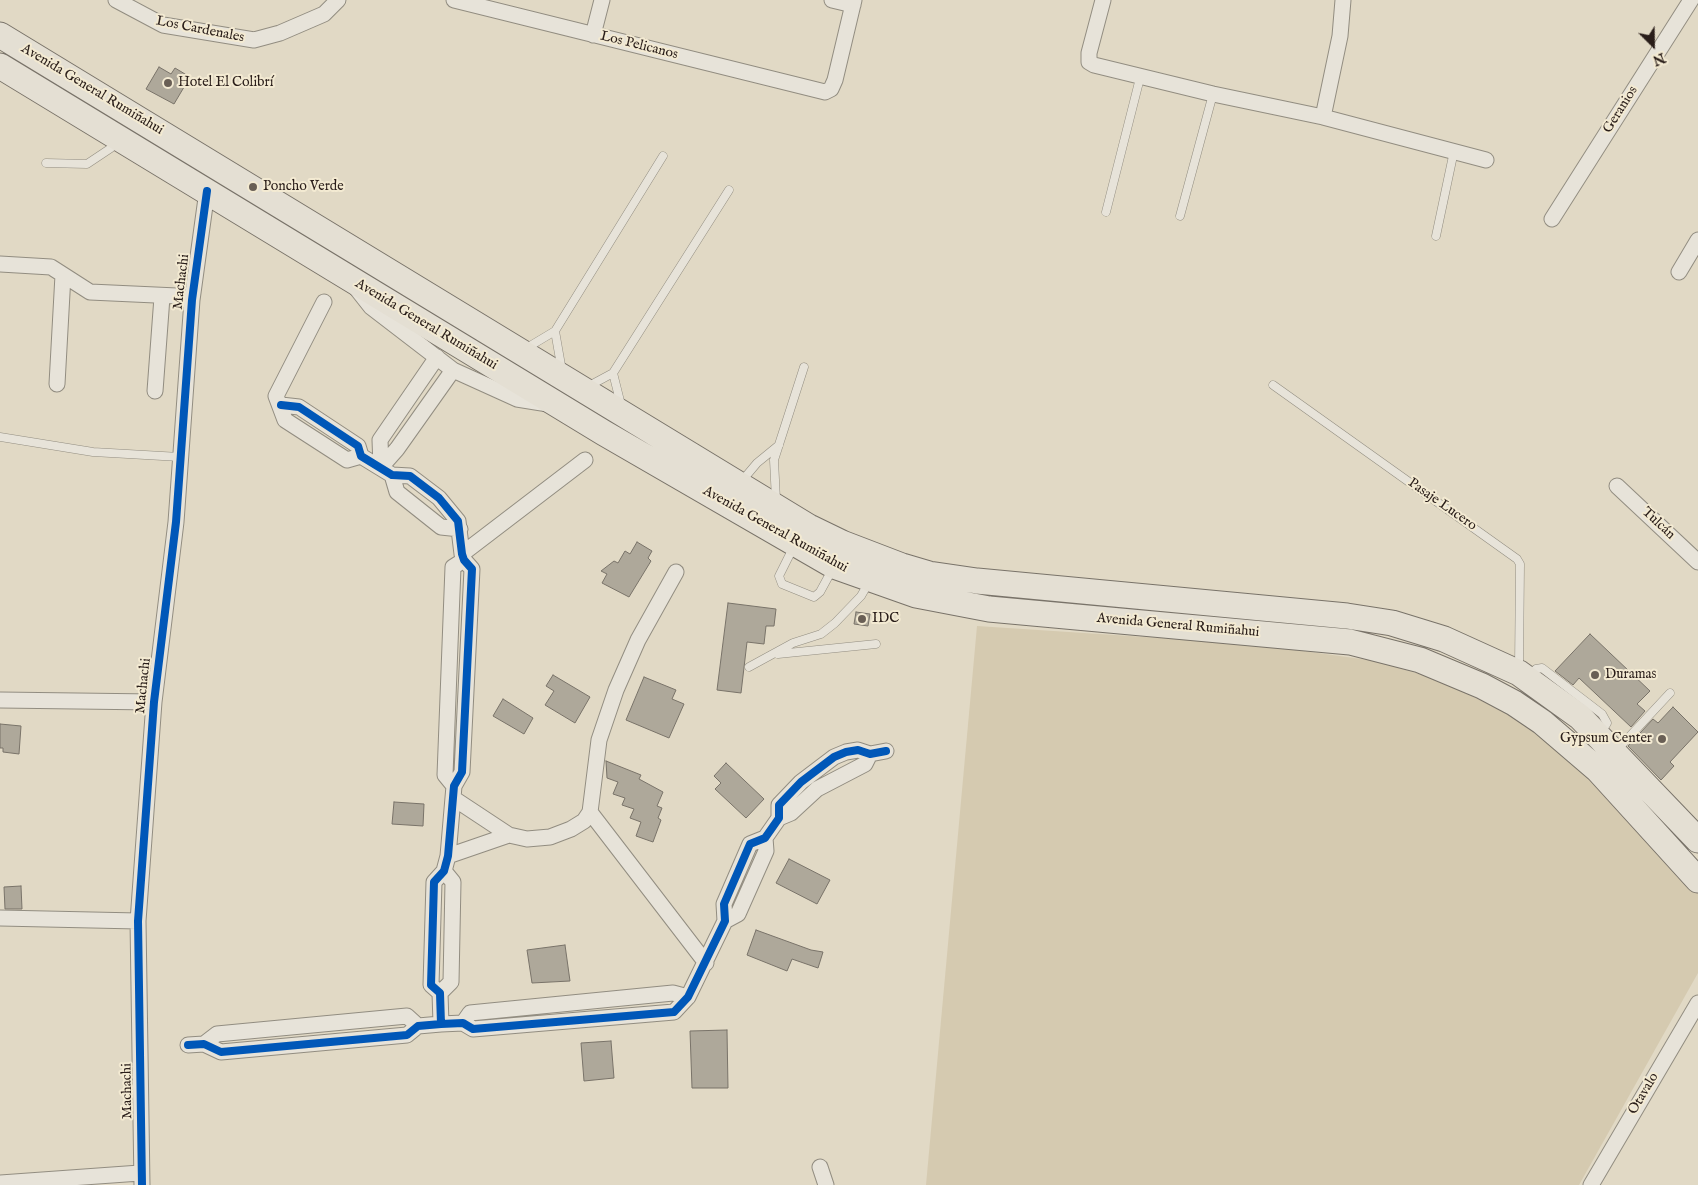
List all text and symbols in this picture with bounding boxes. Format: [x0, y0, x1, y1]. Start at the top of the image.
street label: Los Cardenales [155, 13, 245, 47]
north arrow [1628, 20, 1678, 70]
street label: Los Pelicanos [598, 28, 680, 64]
street label: Avenida General Rumiñahui [18, 41, 166, 139]
text: N [1650, 48, 1668, 69]
place label: Hotel El Colibrí [178, 75, 273, 91]
marker: Hotel El Colibrí [162, 77, 174, 89]
street label: Geranios [1600, 83, 1642, 137]
place label: Poncho Verde [263, 179, 344, 195]
marker: Poncho Verde [247, 181, 259, 193]
street label: Machachi [170, 253, 194, 311]
street label: Avenida General Rumiñahui [352, 276, 500, 374]
street label: Pasaje Lucero [1404, 475, 1480, 535]
street label: Avenida General Rumiñahui [700, 483, 850, 577]
street label: Tulcán [1638, 504, 1678, 544]
place label: IDC [872, 611, 899, 627]
street label: Avenida General Rumiñahui [1096, 611, 1260, 641]
marker: IDC [856, 613, 868, 625]
street label: Machachi [133, 657, 155, 715]
place label: Duramas [1605, 667, 1656, 683]
marker: Duramas [1589, 669, 1601, 681]
place label: Gypsum Center [1560, 731, 1652, 747]
marker: Gypsum Center [1656, 733, 1668, 745]
street label: Machachi [119, 1063, 137, 1119]
street label: Otavalo [1625, 1070, 1663, 1118]

